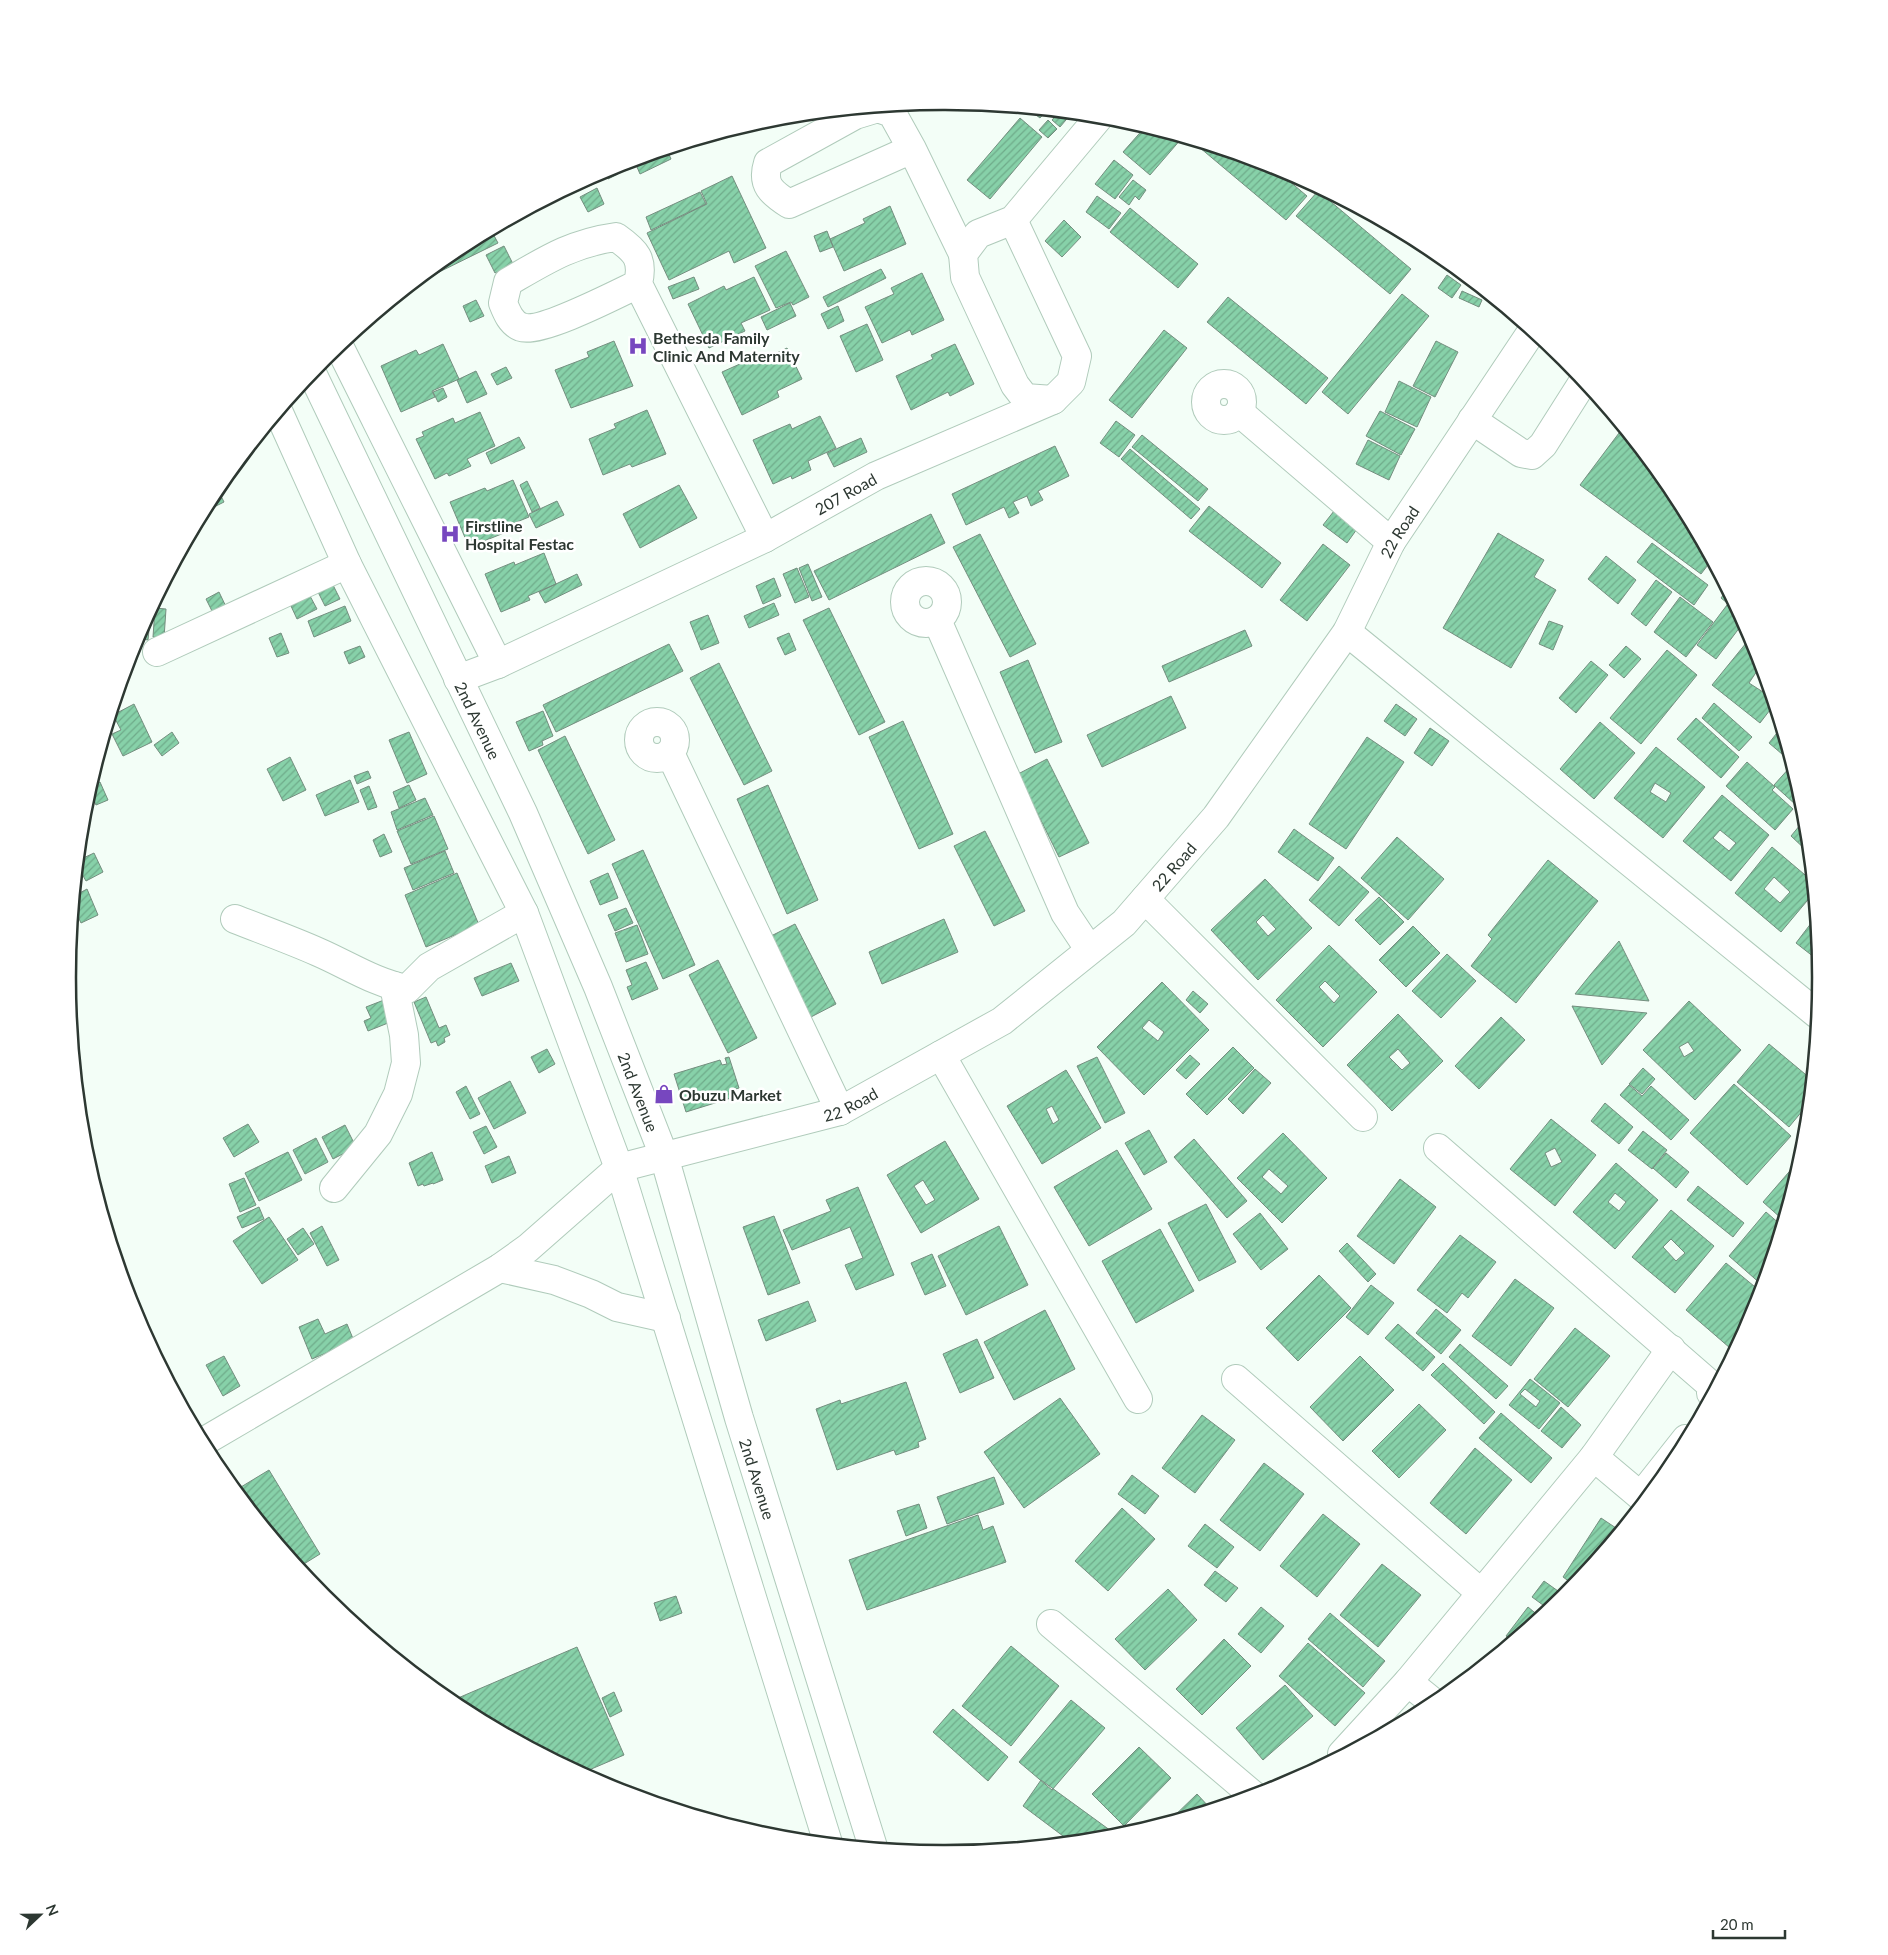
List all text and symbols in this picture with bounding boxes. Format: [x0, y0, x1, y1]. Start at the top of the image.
place label: Bethesda Family Clinic And Maternity [653, 328, 800, 365]
hospital icon: Bethesda Family Clinic And Maternity [627, 335, 649, 357]
street label: 207 Road [811, 468, 879, 518]
street label: 22 Road [1375, 502, 1422, 561]
place label: Firstline Hospital Festac [465, 516, 574, 553]
hospital icon: Firstline Hospital Festac [439, 523, 461, 545]
street label: 2nd Avenue [452, 678, 505, 762]
street label: 22 Road [1147, 838, 1200, 894]
street label: 2nd Avenue [615, 1049, 663, 1134]
shop icon: Obuzu Market [653, 1083, 675, 1105]
street label: 22 Road [821, 1083, 881, 1124]
place label: Obuzu Market [679, 1085, 782, 1104]
street label: 2nd Avenue [736, 1436, 780, 1522]
north arrow [15, 1890, 65, 1940]
text: N [43, 1902, 62, 1918]
scale bar [1713, 1908, 1786, 1940]
text: 20 m [1720, 1915, 1754, 1933]

